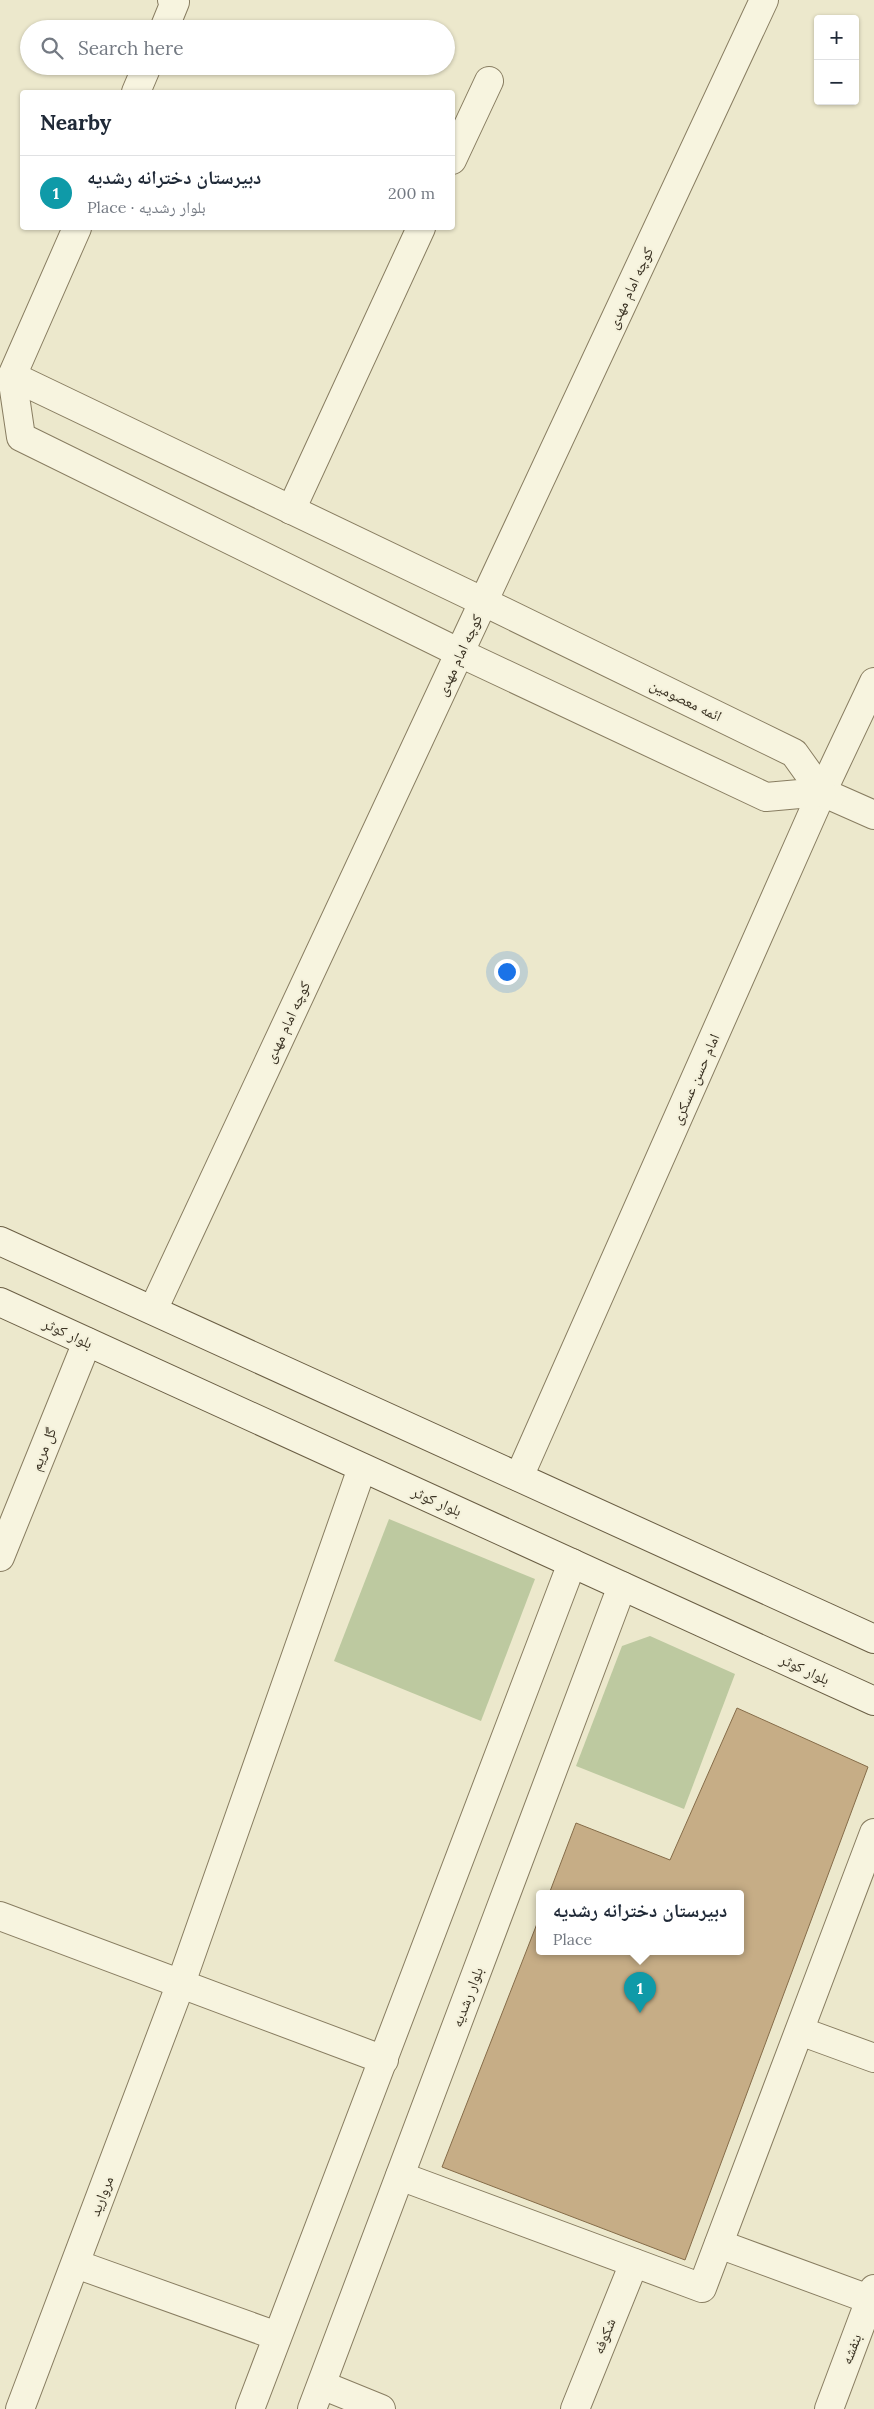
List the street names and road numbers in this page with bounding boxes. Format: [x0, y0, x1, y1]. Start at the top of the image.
street label: کوچه امام مهدی [603, 244, 658, 332]
street label: کوچه امام مهدی [432, 611, 487, 699]
street label: ائمه معصومین [647, 675, 725, 726]
street label: کوچه امام مهدی [260, 978, 315, 1066]
street label: امام حسن عسکری [667, 1031, 724, 1128]
street label: بلوار کوثر [39, 1313, 96, 1353]
street label: گل مریم [26, 1424, 61, 1474]
street label: بلوار کوثر [408, 1481, 465, 1520]
street label: بلوار کوثر [776, 1649, 833, 1689]
street label: بلوار رشدیه [447, 1964, 487, 2030]
street label: مروارید [85, 2173, 117, 2219]
street label: شکوفه [588, 2315, 620, 2357]
street label: بنفشه [837, 2331, 865, 2367]

